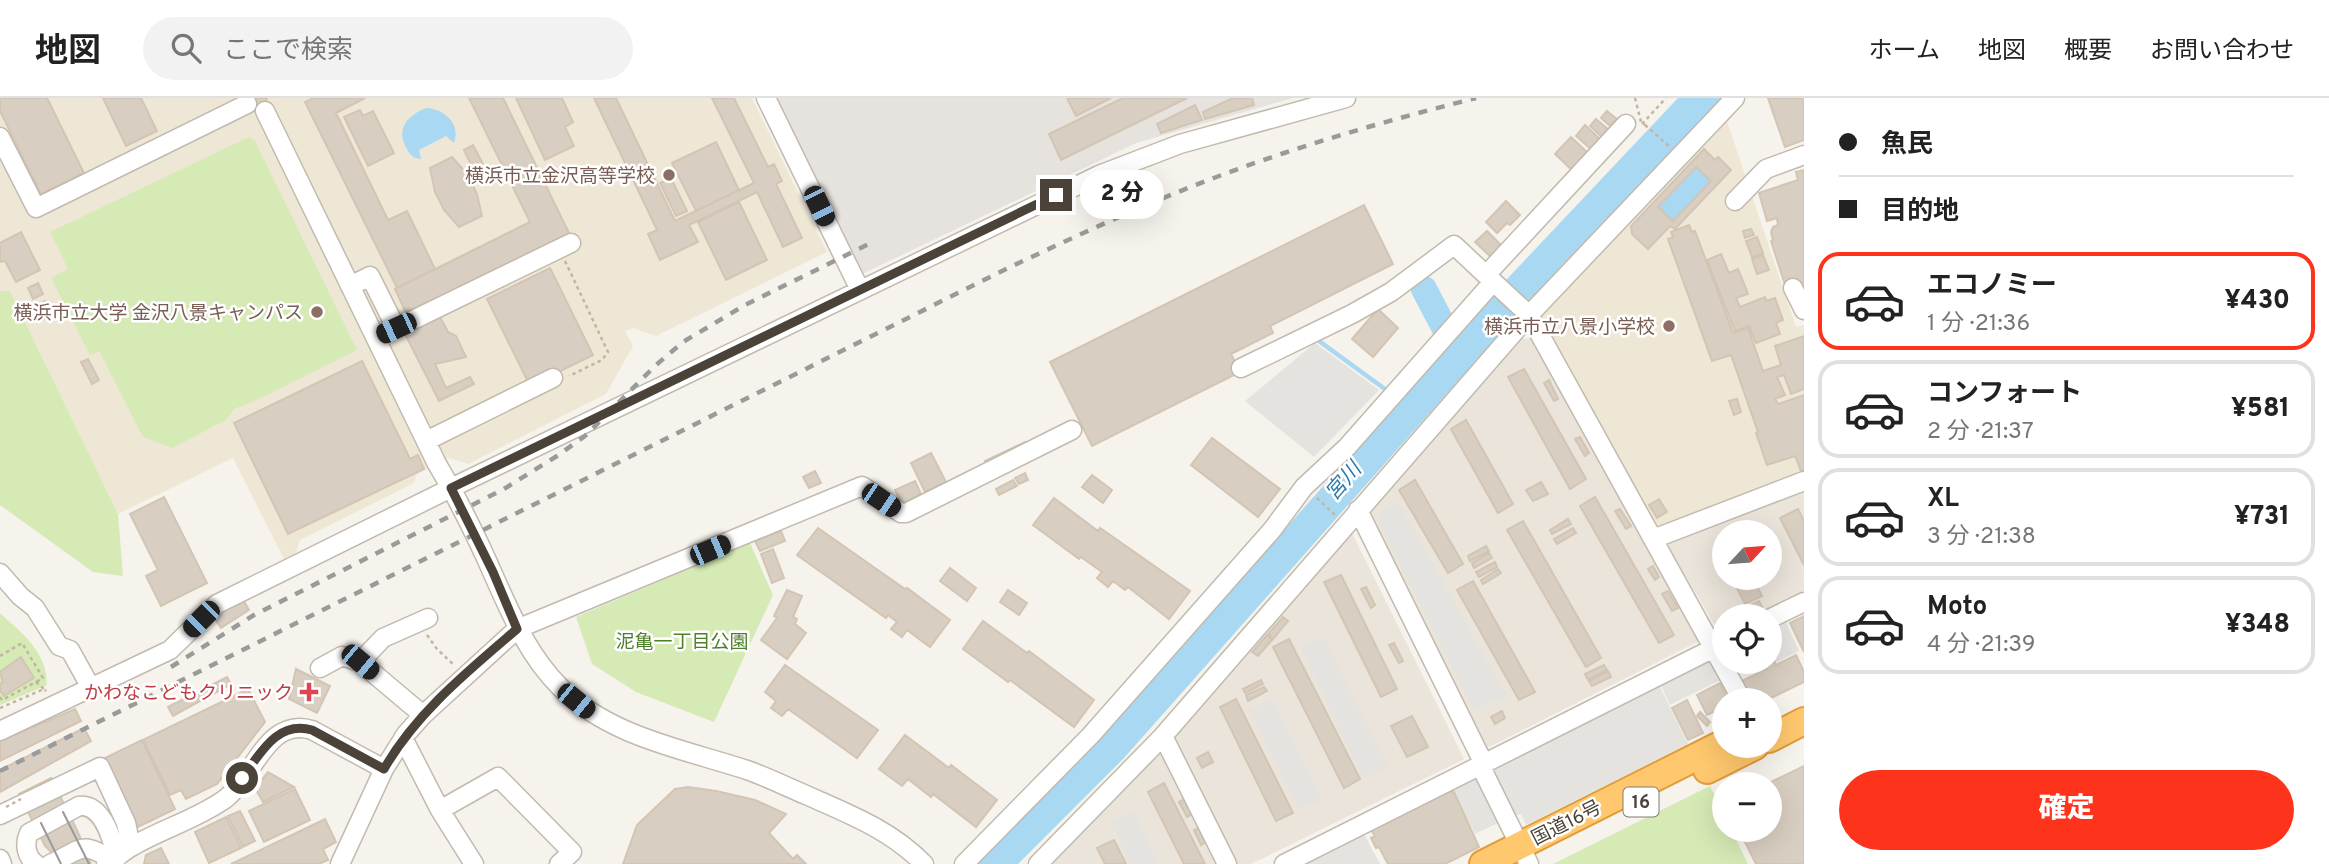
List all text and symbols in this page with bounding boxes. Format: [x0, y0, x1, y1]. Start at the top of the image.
search box [143, 17, 633, 80]
icon: search [167, 29, 205, 67]
text: 地図 [35, 32, 101, 74]
text: ここで検索 [223, 35, 353, 68]
text: ホーム [1869, 37, 1940, 67]
text: 地図 [1978, 37, 2026, 67]
text: 概要 [2064, 37, 2112, 67]
text: お問い合わせ [2150, 37, 2294, 67]
text: 魚民 [1881, 129, 1933, 162]
place label: 横浜市立金沢高等学校 [465, 165, 655, 189]
marker: 横浜市立金沢高等学校 [661, 167, 677, 183]
callout: 2 分 [1080, 170, 1164, 220]
route end [1040, 179, 1072, 211]
text: 2 分 [1101, 180, 1143, 209]
car [801, 183, 838, 229]
text: 目的地 [1881, 196, 1959, 229]
icon: car [1843, 270, 1906, 333]
text: エコノミー [1927, 270, 2057, 303]
text: ¥430 [2225, 285, 2290, 318]
place label: 横浜市立大学 金沢八景キャンパス [14, 302, 303, 326]
marker: 横浜市立大学 金沢八景キャンパス [309, 304, 325, 320]
car [373, 310, 420, 346]
text: 1 分 · 21:36 [1927, 310, 2030, 339]
place label: 横浜市立八景小学校 [1484, 316, 1655, 340]
marker: 横浜市立八景小学校 [1661, 318, 1677, 334]
icon: car [1843, 378, 1906, 441]
text: コンフォート [1927, 378, 2082, 411]
text: ¥581 [2231, 393, 2290, 426]
text: 2 分 · 21:37 [1927, 418, 2034, 447]
water label: 宮川 [1320, 456, 1369, 507]
car [858, 480, 905, 520]
text: XL [1927, 483, 1959, 516]
icon: car [1843, 486, 1906, 549]
text: ¥731 [2234, 501, 2290, 534]
north arrow [1712, 520, 1782, 590]
map controls [1712, 520, 1782, 842]
text: 3 分 · 21:38 [1927, 523, 2036, 552]
car [687, 532, 734, 568]
text: Moto [1927, 591, 1987, 624]
icon: car [1843, 594, 1906, 657]
car [179, 597, 224, 641]
button: locate [1712, 604, 1782, 674]
text: ¥348 [2225, 609, 2290, 642]
park label: 泥亀一丁目公園 [615, 631, 749, 655]
text: 4 分 · 21:39 [1927, 631, 2035, 660]
car [338, 640, 383, 684]
car [554, 680, 599, 722]
place label: かわなこどもクリニック [84, 682, 293, 706]
marker: かわなこどもクリニック [299, 682, 319, 702]
button: + [1712, 688, 1782, 758]
route start [226, 762, 258, 794]
button: 確定 [1839, 770, 2294, 850]
button: − [1712, 772, 1782, 842]
road number: 16 [1624, 788, 1658, 816]
street label: 国道16号 [1528, 796, 1606, 852]

